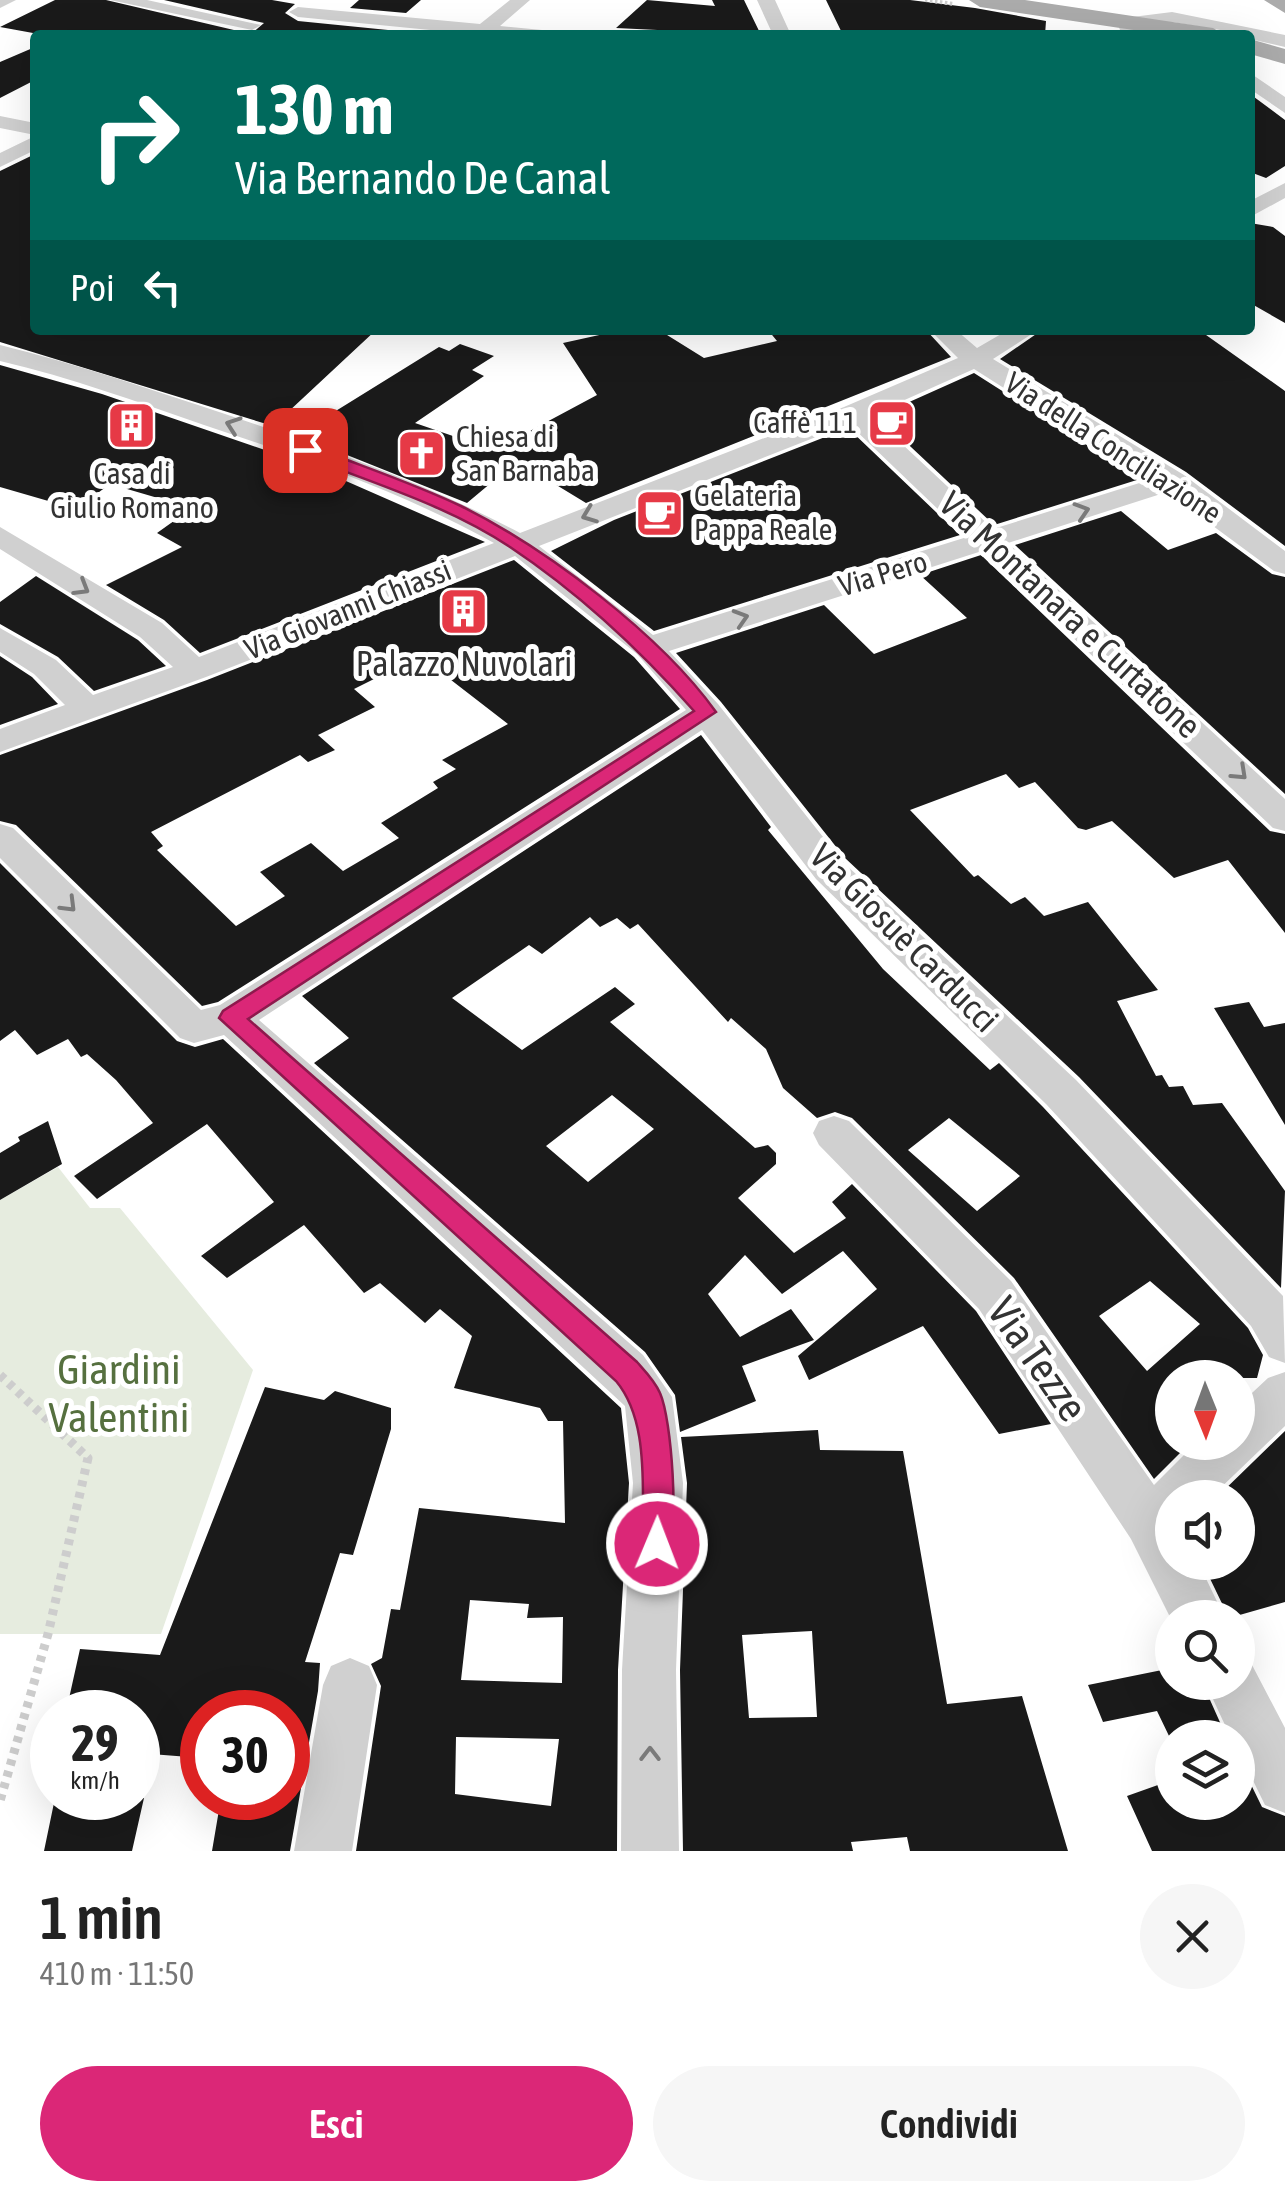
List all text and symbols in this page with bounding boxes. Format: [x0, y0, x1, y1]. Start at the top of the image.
text: 130 m [235, 69, 394, 149]
icon: right [70, 70, 200, 200]
text: Via Bernando De Canal [235, 152, 610, 204]
icon: left [135, 260, 190, 315]
text: Poi [70, 266, 115, 309]
street label: Via della Conciliazione [999, 365, 1228, 530]
cafe icon: Caffè 111 [866, 397, 918, 449]
building icon: Casa di Giulio Romano [106, 399, 158, 451]
place label: Caffè 111 [753, 405, 857, 439]
pin [263, 408, 348, 493]
one-way arrow [226, 417, 243, 437]
place label: Chiesa di San Barnaba [456, 419, 595, 487]
icon: arrive [278, 423, 333, 478]
church icon: Chiesa di San Barnaba [395, 428, 447, 480]
place label: Casa di Giulio Romano [50, 456, 214, 524]
place label: Gelateria Pappa Reale [694, 478, 832, 546]
street label: Via Montanara e Curtatone [932, 483, 1209, 746]
cafe icon: Gelateria Pappa Reale [633, 487, 685, 539]
one-way arrow [1072, 502, 1089, 522]
one-way arrow [581, 503, 599, 523]
street label: Via Pero [834, 544, 931, 603]
street label: Via Giovanni Chiassi [240, 552, 456, 666]
one-way arrow [71, 576, 89, 595]
building icon: Palazzo Nuvolari [438, 586, 490, 638]
one-way arrow [732, 609, 749, 630]
place label: Palazzo Nuvolari [356, 643, 572, 683]
one-way arrow [1229, 761, 1247, 779]
street label: Via Giosuè Carducci [803, 835, 1007, 1039]
one-way arrow [58, 893, 76, 911]
street label: Via Tezze [978, 1288, 1098, 1430]
park label: Giardini Valentini [49, 1345, 189, 1441]
north arrow [1155, 1360, 1255, 1460]
map controls [1155, 1360, 1255, 1820]
button: sound [1155, 1480, 1255, 1580]
position arrow [605, 1492, 709, 1596]
button: search [1155, 1600, 1255, 1700]
speed limit sign: 30 [180, 1690, 310, 1820]
text: 29 [71, 1714, 118, 1772]
button: layers [1155, 1720, 1255, 1820]
one-way arrow [639, 1745, 661, 1760]
text: km/h [70, 1766, 120, 1794]
text: 1 min [40, 1883, 163, 1952]
button: close [1140, 1884, 1245, 1989]
text: 410 m · 11:50 [40, 1955, 194, 1992]
button: Esci [40, 2066, 633, 2181]
button: Condividi [653, 2066, 1245, 2181]

